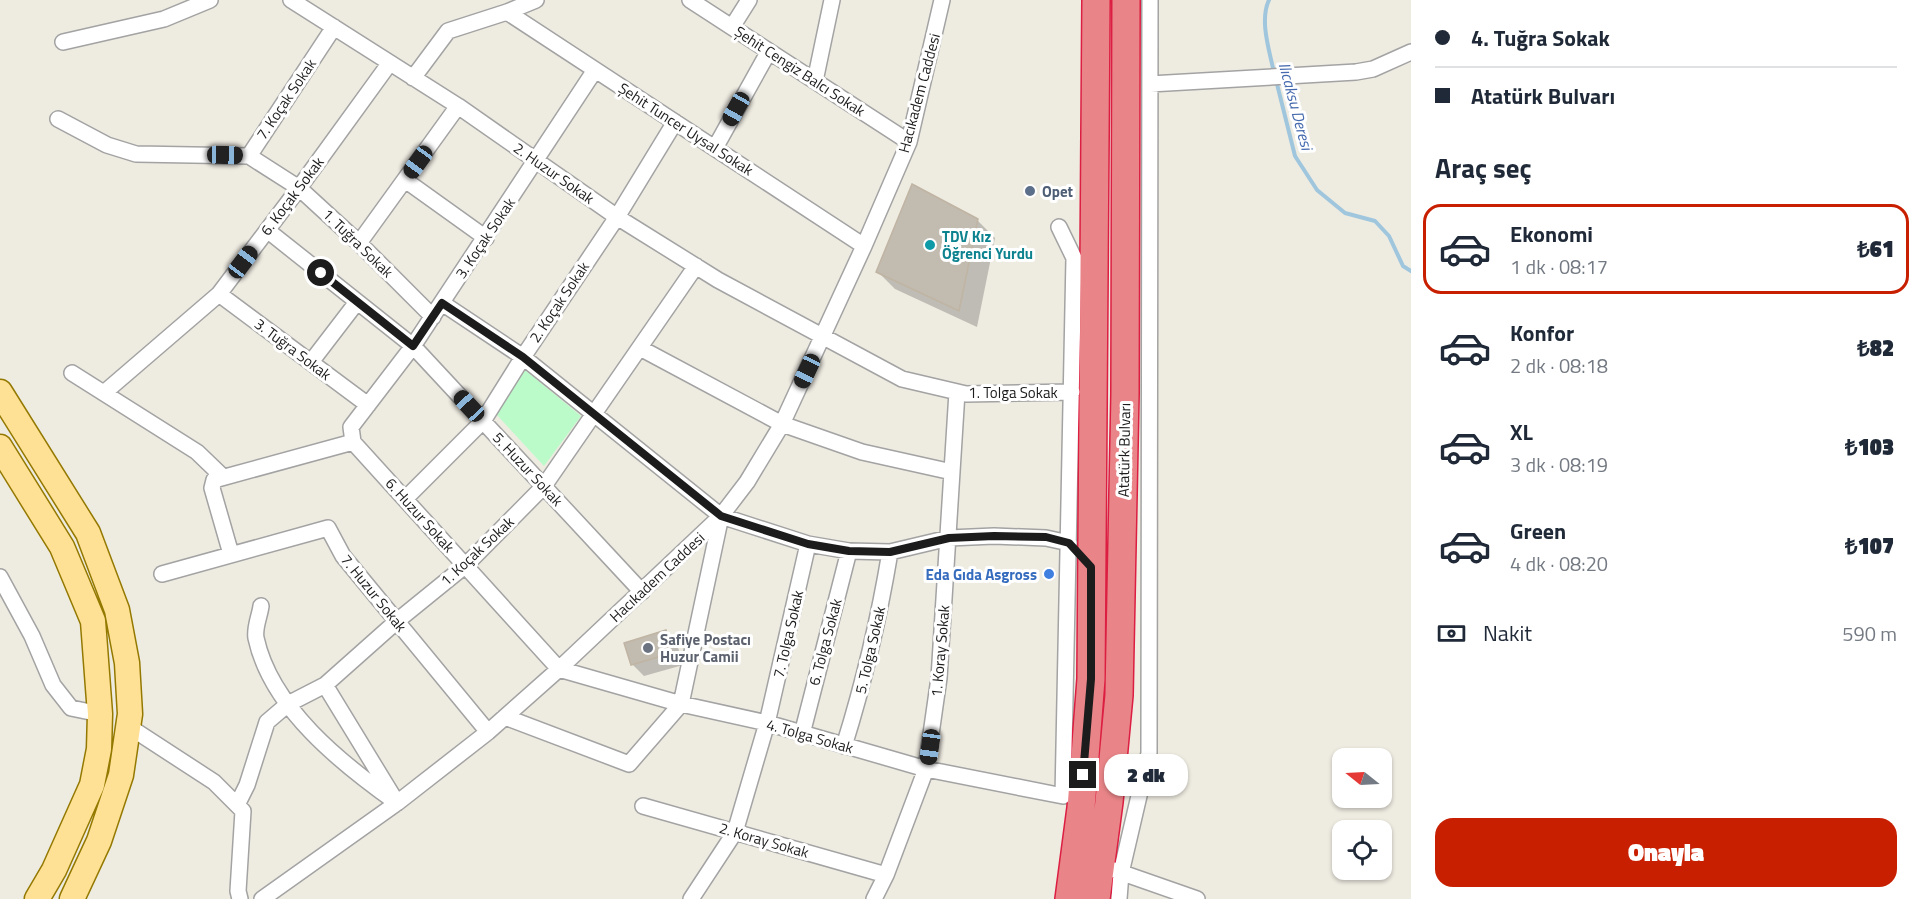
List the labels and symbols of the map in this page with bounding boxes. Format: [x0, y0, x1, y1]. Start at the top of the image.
street label: Şehit Cengiz Balcı Sokak [730, 20, 870, 122]
street label: Hacıkadem Caddesi [892, 31, 946, 155]
street label: 7. Koçak Sokak [250, 54, 322, 144]
water label: Ilıcaksu Deresi [1273, 60, 1320, 154]
street label: Şehit Tuncer Uysal Sokak [614, 77, 758, 181]
car [719, 89, 753, 129]
street label: 2. Huzur Sokak [509, 137, 599, 209]
car [400, 142, 436, 182]
car [207, 146, 243, 164]
street label: 6. Koçak Sokak [255, 152, 329, 240]
place label: Opet [1042, 180, 1074, 203]
marker: Opet [1023, 184, 1037, 198]
street label: 3. Koçak Sokak [449, 193, 521, 283]
street label: 1. Tuğra Sokak [317, 203, 399, 283]
place label: TDV Kız Öğrenci Yurdu [942, 225, 1033, 265]
marker: TDV Kız Öğrenci Yurdu [923, 238, 937, 252]
car [225, 242, 261, 282]
street label: 2. Koçak Sokak [523, 257, 595, 347]
route start [307, 259, 334, 286]
street label: 3. Tuğra Sokak [250, 312, 336, 386]
car [791, 351, 823, 391]
street label: 1. Tolga Sokak [968, 381, 1058, 404]
car [450, 387, 488, 425]
street label: Atatürk Bulvarı [1112, 403, 1136, 497]
street label: 5. Huzur Sokak [487, 427, 569, 511]
street label: 6. Huzur Sokak [380, 472, 460, 558]
street label: 1. Koçak Sokak [435, 511, 519, 591]
street label: Hacıkadem Caddesi [604, 527, 710, 627]
street label: 7. Huzur Sokak [335, 549, 413, 637]
place label: Eda Gıda Asgross [925, 563, 1037, 586]
marker: Eda Gıda Asgross [1042, 567, 1056, 581]
street label: 7. Tolga Sokak [767, 588, 809, 680]
street label: 6. Tolga Sokak [802, 596, 848, 688]
street label: 5. Tolga Sokak [849, 604, 891, 696]
street label: 1. Koray Sokak [925, 604, 955, 698]
place label: Safiye Postacı Huzur Camii [660, 628, 751, 668]
marker: Safiye Postacı Huzur Camii [641, 641, 655, 655]
street label: 4. Tolga Sokak [764, 713, 856, 759]
car [919, 728, 941, 766]
north arrow [1332, 748, 1392, 808]
callout: 2 dk [1104, 754, 1188, 796]
route end [1069, 761, 1096, 788]
street label: 2. Koray Sokak [716, 816, 812, 864]

